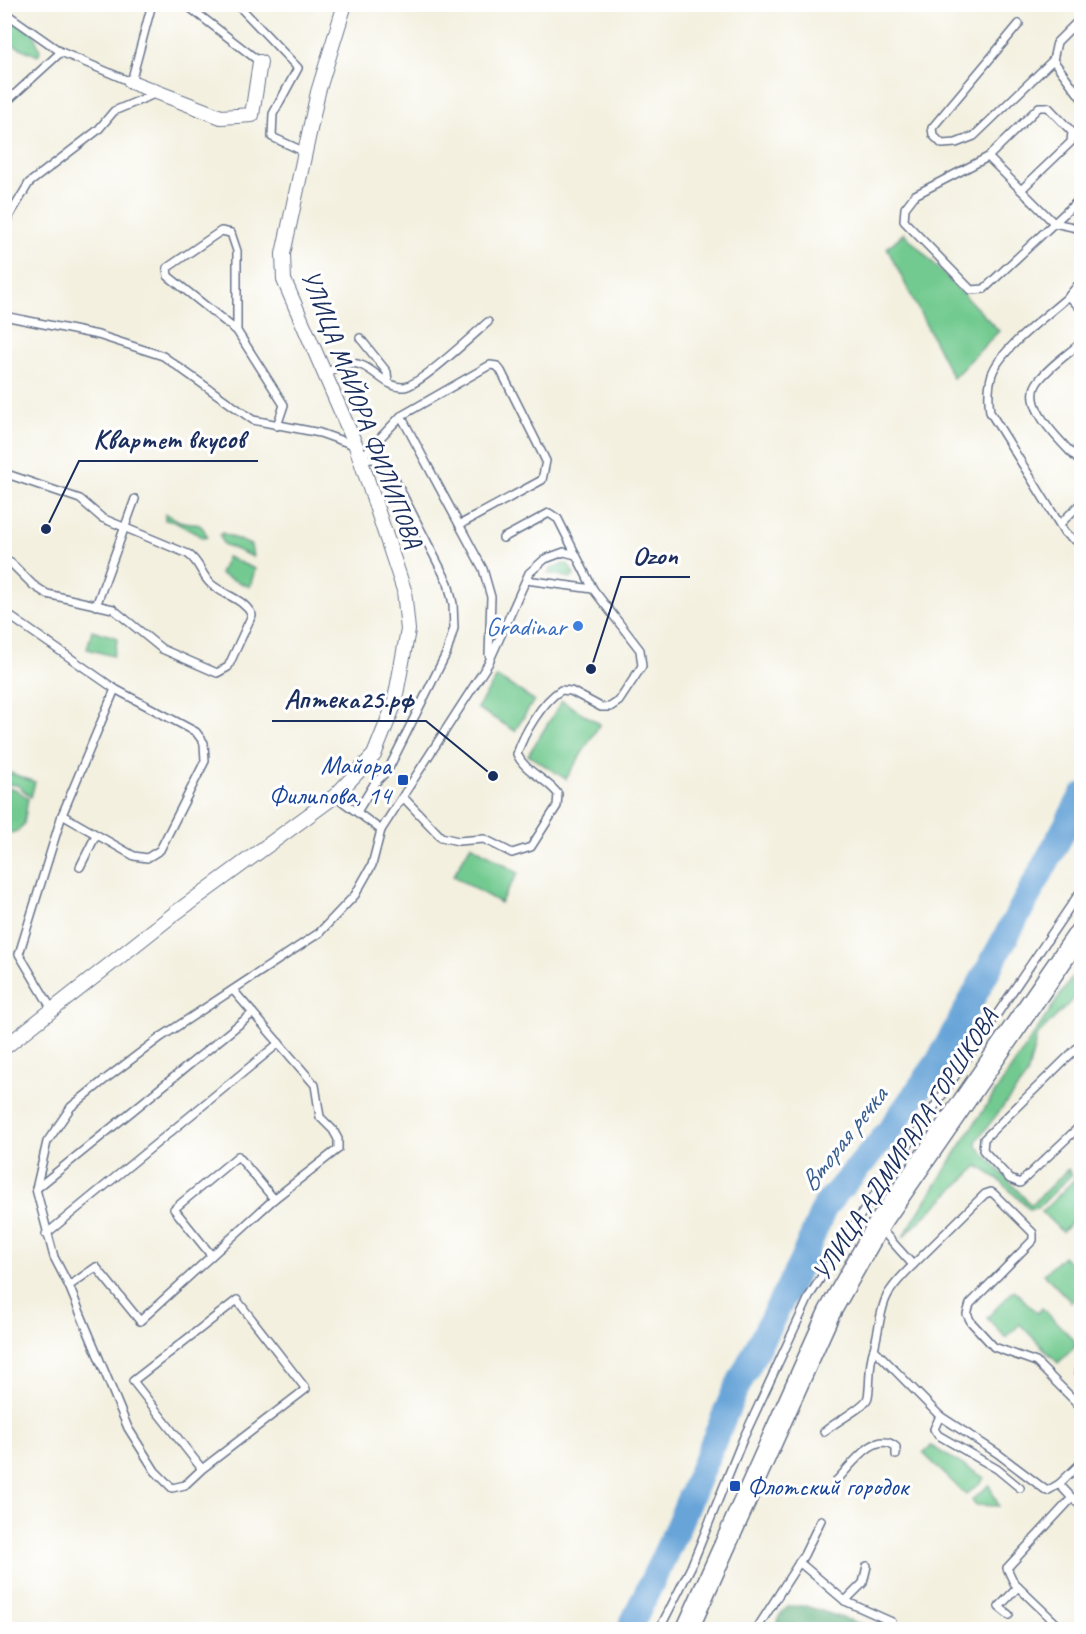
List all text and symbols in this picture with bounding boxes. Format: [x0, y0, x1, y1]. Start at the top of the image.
street label: УЛИЦА МАЙОРА ФИЛИПОВА [294, 265, 431, 554]
callout: Квартет вкусов [79, 416, 258, 461]
text: Квартет вкусов [93, 422, 249, 456]
callout: Ozon [621, 532, 690, 577]
text: Ozon [632, 538, 678, 572]
place label: Gradinar [486, 610, 569, 643]
marker: Gradinar [571, 619, 585, 633]
callout: Аптека25.рф [272, 676, 426, 721]
text: Аптека25.рф [284, 682, 416, 716]
place label: Майора Филипова, 14 [269, 749, 393, 812]
marker: Майора Филипова, 14 [396, 773, 410, 787]
street label: УЛИЦА АДМИРАЛА ГОРШКОВА [805, 1001, 1006, 1287]
water label: Вторая речка [792, 1078, 896, 1198]
place label: Флотский городок [747, 1470, 911, 1503]
marker: Флотский городок [728, 1479, 742, 1493]

